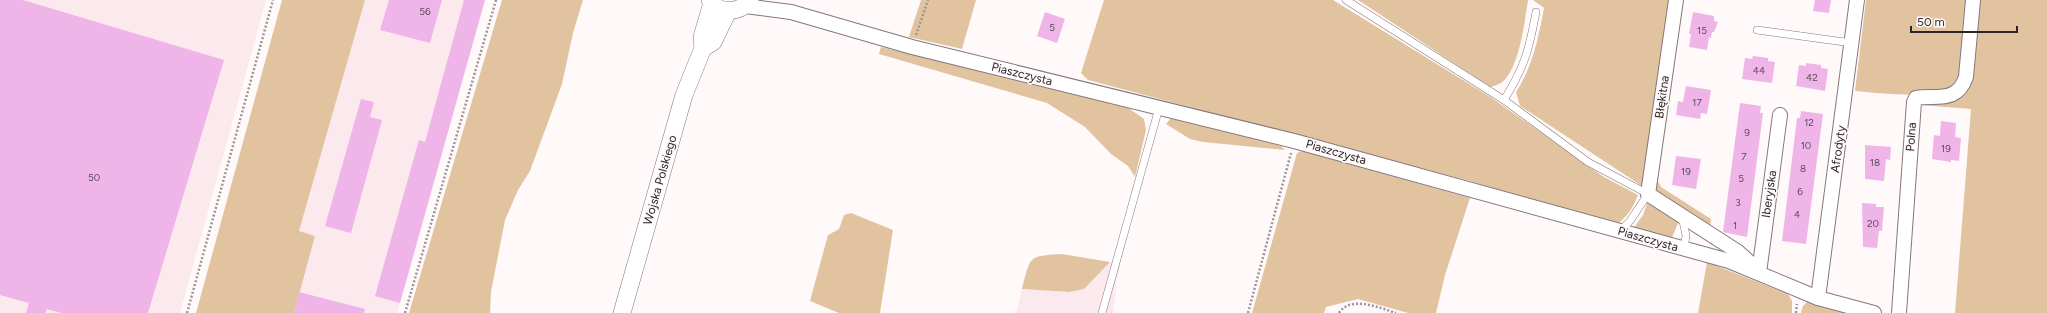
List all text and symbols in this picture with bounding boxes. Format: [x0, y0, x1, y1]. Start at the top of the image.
house number: 56 [419, 5, 431, 18]
scale bar [1911, 8, 2017, 34]
text: 50 m [1917, 15, 1945, 29]
house number: 5 [1049, 21, 1055, 34]
house number: 15 [1697, 24, 1707, 37]
street label: Piaszczysta [990, 60, 1054, 88]
house number: 44 [1753, 64, 1765, 77]
house number: 42 [1806, 71, 1818, 84]
street label: Błękitna [1652, 75, 1672, 119]
house number: 17 [1692, 96, 1702, 109]
house number: 12 [1804, 116, 1814, 129]
street label: Polna [1903, 122, 1919, 152]
street label: Afrodyty [1828, 124, 1848, 174]
house number: 9 [1744, 126, 1750, 139]
street label: Wojska Polskiego [640, 133, 680, 227]
street label: Piaszczysta [1304, 137, 1368, 167]
house number: 10 [1801, 139, 1811, 152]
house number: 19 [1941, 142, 1951, 155]
house number: 7 [1741, 150, 1747, 163]
house number: 18 [1870, 156, 1880, 169]
house number: 8 [1800, 162, 1806, 175]
house number: 19 [1681, 165, 1691, 178]
street label: Iberyjska [1759, 169, 1779, 219]
house number: 50 [88, 171, 100, 184]
house number: 5 [1738, 172, 1744, 185]
house number: 6 [1797, 185, 1803, 198]
house number: 3 [1735, 196, 1741, 209]
house number: 4 [1794, 208, 1800, 221]
house number: 20 [1867, 217, 1879, 230]
house number: 1 [1733, 219, 1737, 232]
street label: Piaszczysta [1616, 224, 1680, 254]

